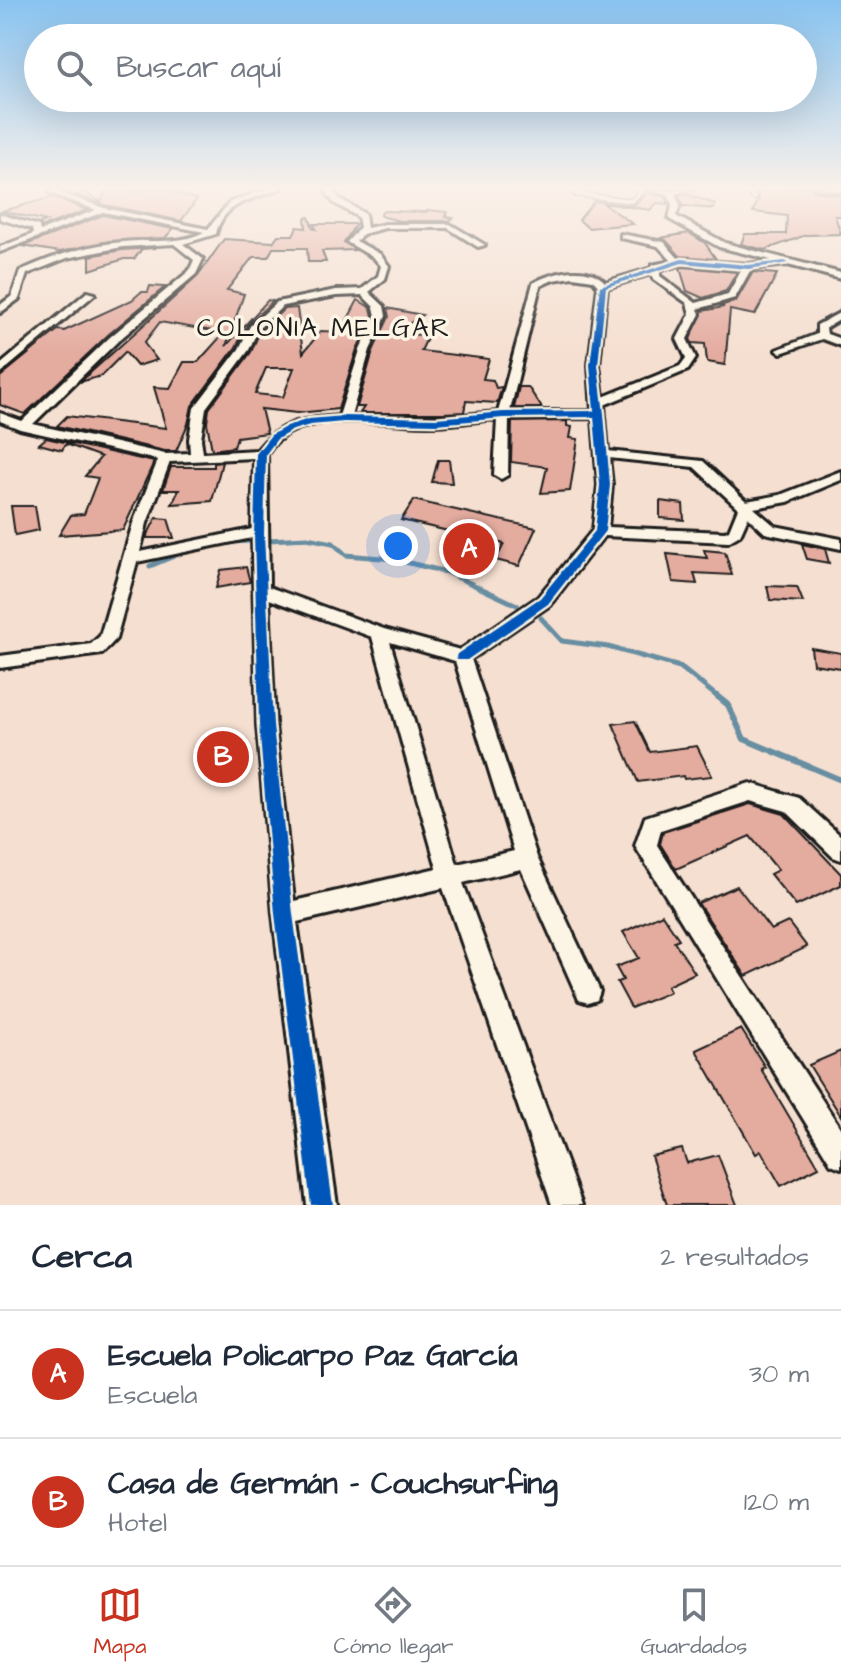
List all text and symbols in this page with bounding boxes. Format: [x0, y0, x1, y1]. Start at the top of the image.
search box [24, 24, 817, 112]
icon: search [52, 46, 96, 90]
text: Buscar aquí [116, 47, 281, 89]
district label: COLONIA MELGAR [197, 310, 451, 346]
pin: A [443, 519, 495, 579]
your location [378, 526, 418, 566]
pin: B [197, 727, 249, 787]
text: Cerca [32, 1233, 132, 1281]
text: 2 resultados [660, 1239, 809, 1275]
text: Escuela Policarpo Paz García [108, 1335, 518, 1377]
text: A [50, 1356, 66, 1392]
text: 30 m [749, 1356, 809, 1392]
text: Escuela [108, 1377, 197, 1413]
text: Casa de Germán - Couchsurfing [108, 1463, 558, 1505]
text: B [49, 1484, 67, 1520]
text: 120 m [744, 1484, 809, 1520]
text: Hotel [108, 1505, 167, 1541]
tab: Mapa [94, 1583, 146, 1662]
tab: Cómo llegar [334, 1583, 453, 1662]
tab: Guardados [641, 1583, 747, 1662]

